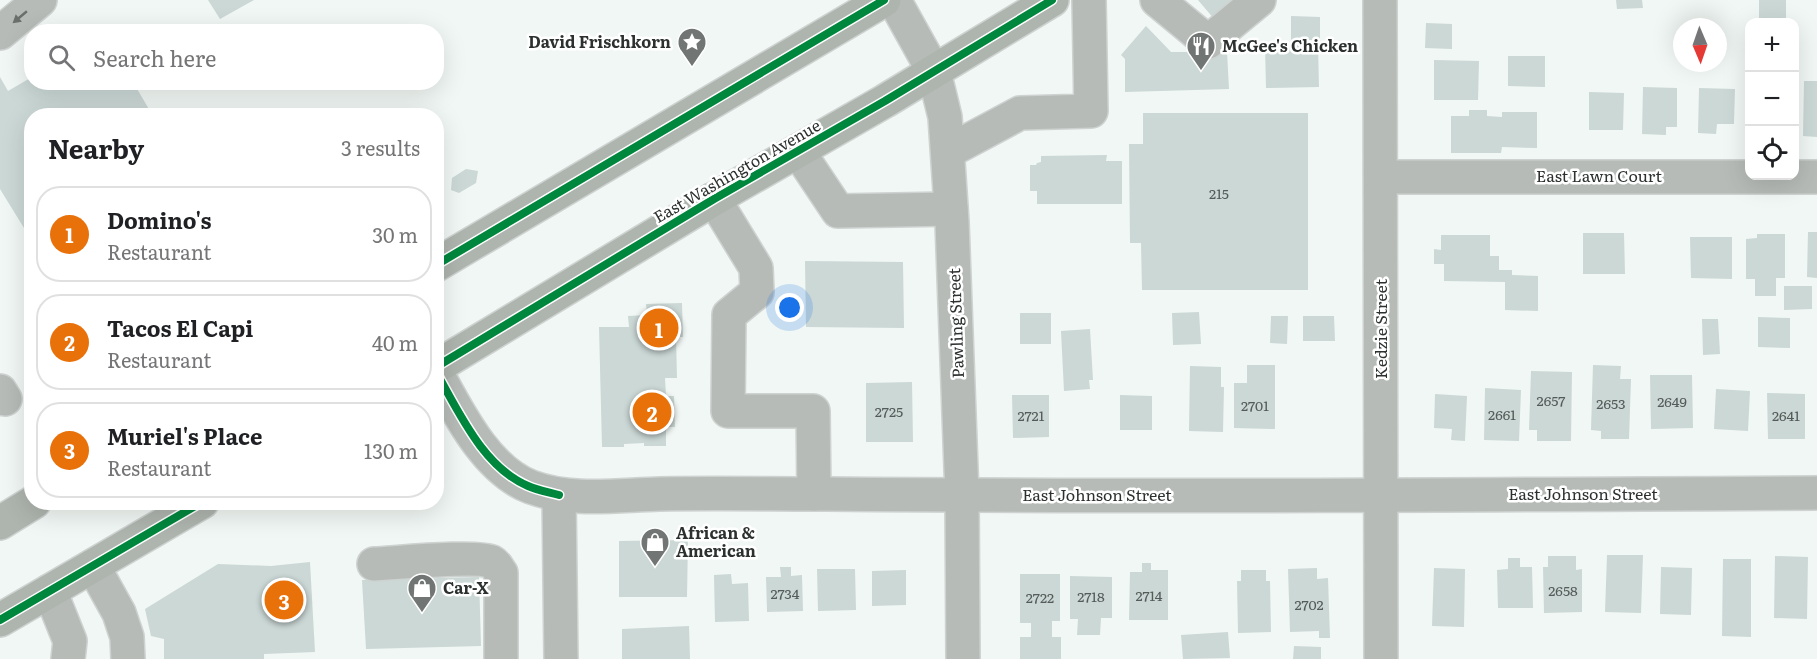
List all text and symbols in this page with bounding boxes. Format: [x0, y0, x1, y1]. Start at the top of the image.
one-way arrow [12, 10, 28, 23]
north arrow [1673, 18, 1727, 72]
map controls [1745, 18, 1799, 180]
button: + [1745, 18, 1799, 72]
search box [24, 24, 444, 90]
place icon: David Frischkorn [676, 26, 708, 68]
place label: David Frischkorn [528, 29, 671, 53]
restaurant icon: McGee's Chicken [1185, 30, 1217, 72]
place label: McGee's Chicken [1222, 33, 1358, 57]
icon: search [45, 41, 78, 74]
text: Search here [93, 41, 216, 74]
button: − [1745, 72, 1799, 126]
street label: East Washington Avenue [649, 112, 824, 228]
button: locate [1745, 126, 1799, 180]
text: Nearby [48, 128, 144, 167]
text: 3 results [341, 132, 420, 162]
street label: East Lawn Court [1536, 163, 1662, 187]
house number: 215 [1209, 183, 1229, 203]
text: Domino's [107, 203, 212, 236]
text: 1 [65, 219, 74, 249]
text: 30 m [372, 219, 418, 249]
text: Restaurant [107, 236, 211, 266]
street label: Pawling Street [941, 267, 969, 379]
street label: Kedzie Street [1368, 278, 1392, 379]
your location [775, 293, 804, 322]
pin: 1 [640, 306, 678, 350]
text: Tacos El Capi [107, 311, 253, 344]
text: 2 [64, 327, 75, 357]
text: 40 m [372, 327, 418, 357]
text: Restaurant [107, 344, 211, 374]
pin: 2 [632, 390, 672, 434]
house number: 2657 [1537, 390, 1565, 410]
house number: 2649 [1657, 391, 1687, 411]
house number: 2653 [1596, 393, 1626, 413]
house number: 2701 [1241, 395, 1269, 415]
house number: 2725 [875, 401, 903, 421]
house number: 2661 [1488, 404, 1516, 424]
house number: 2721 [1018, 405, 1045, 425]
house number: 2641 [1772, 405, 1800, 425]
text: Muriel's Place [107, 419, 262, 452]
text: 3 [64, 435, 75, 465]
text: 130 m [364, 435, 418, 465]
text: Restaurant [107, 452, 211, 482]
street label: East Johnson Street [1508, 481, 1658, 505]
street label: East Johnson Street [1022, 482, 1172, 506]
place label: African & American [676, 520, 756, 562]
shop icon: African & American [639, 526, 671, 568]
shop icon: Car-X [406, 572, 438, 614]
place label: Car-X [443, 575, 489, 599]
pin: 3 [264, 578, 304, 622]
house number: 2658 [1548, 580, 1578, 600]
house number: 2734 [770, 583, 800, 603]
house number: 2714 [1136, 585, 1163, 605]
house number: 2718 [1077, 586, 1105, 606]
house number: 2722 [1026, 587, 1054, 607]
house number: 2702 [1294, 594, 1324, 614]

